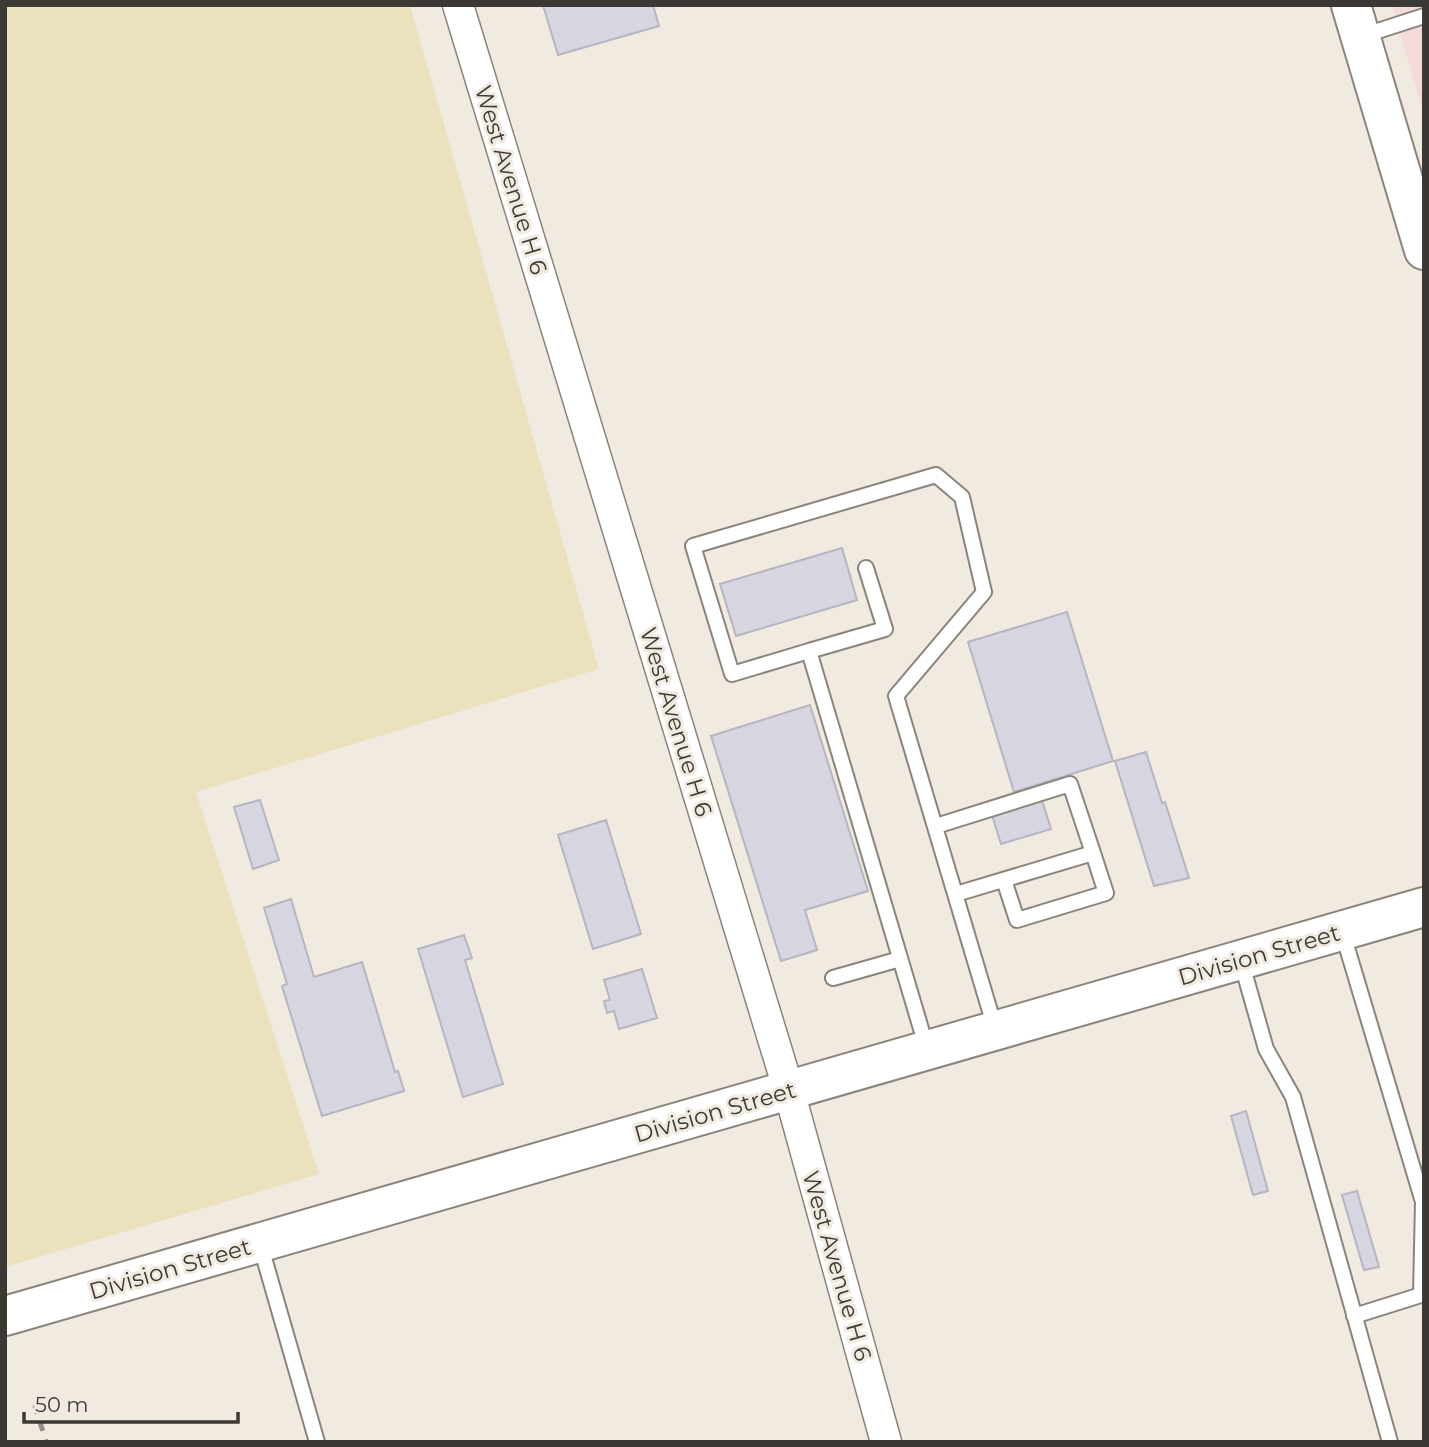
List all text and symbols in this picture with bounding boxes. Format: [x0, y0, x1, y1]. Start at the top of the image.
street label: West Avenue H 6 [469, 82, 553, 278]
street label: West Avenue H 6 [634, 624, 718, 820]
street label: Division Street [1175, 919, 1343, 991]
street label: Division Street [631, 1076, 799, 1148]
street label: West Avenue H 6 [796, 1168, 878, 1364]
street label: Division Street [86, 1233, 254, 1305]
scale bar [24, 1380, 238, 1424]
text: 50 m [35, 1392, 89, 1417]

